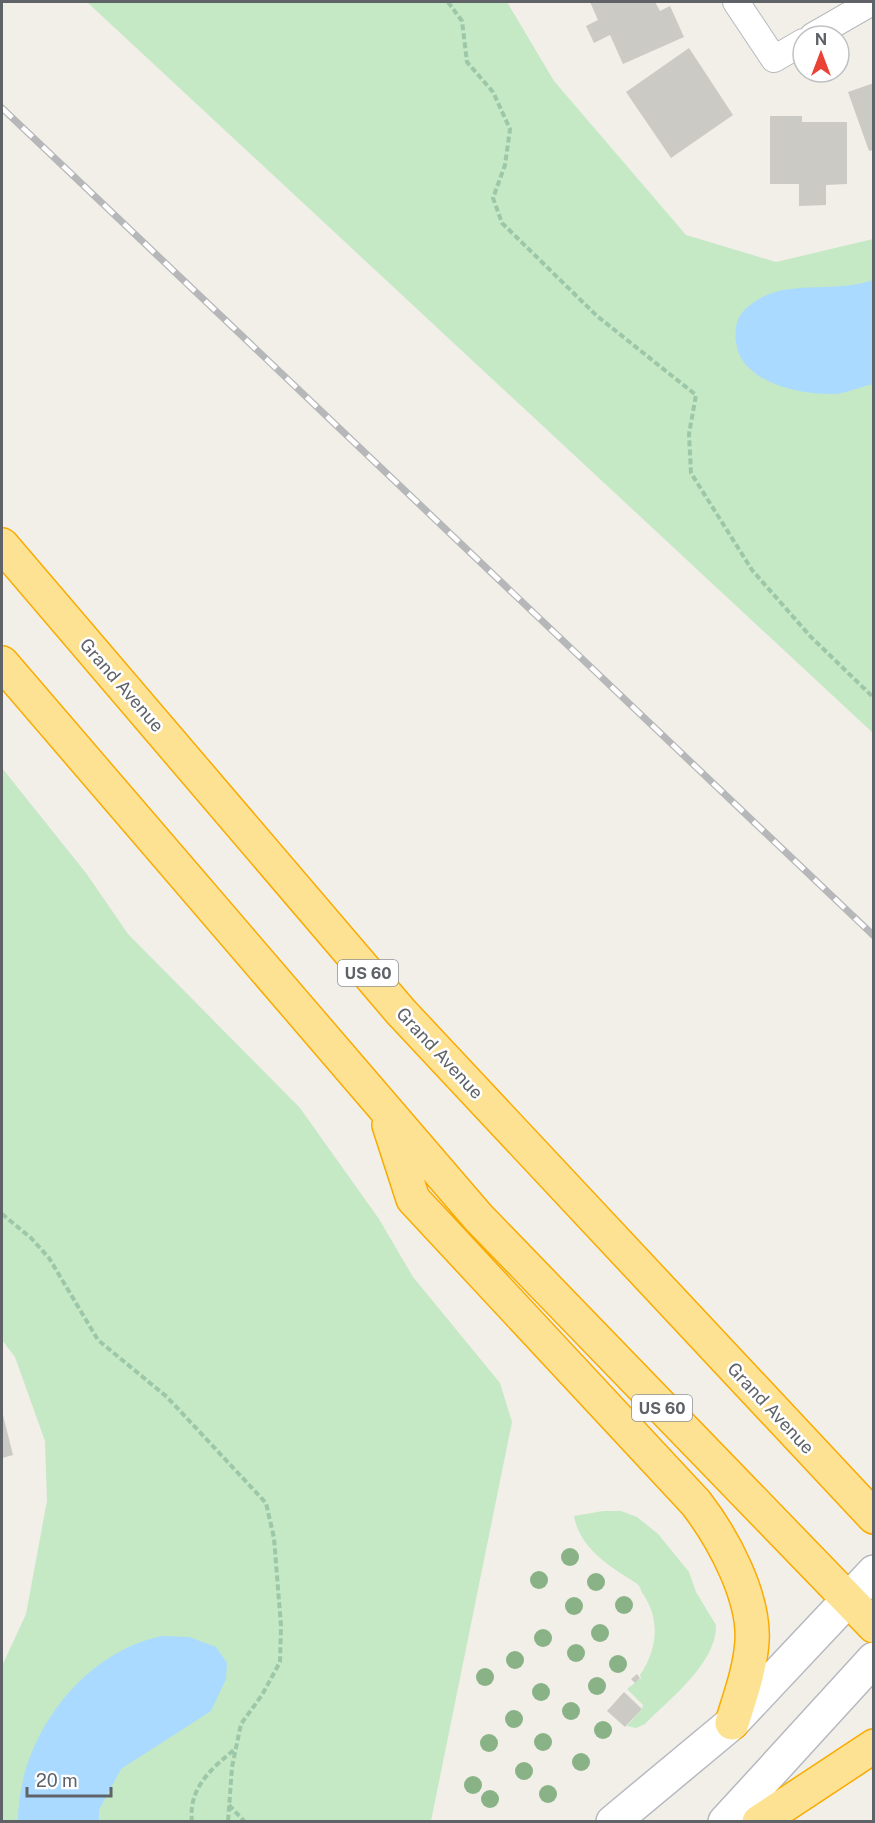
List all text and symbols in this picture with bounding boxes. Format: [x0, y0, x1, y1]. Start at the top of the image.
north arrow [791, 24, 851, 84]
text: N [815, 30, 827, 49]
street label: Grand Avenue [76, 634, 168, 736]
road number: US 60 [338, 960, 398, 986]
street label: Grand Avenue [392, 1003, 488, 1103]
street label: Grand Avenue [723, 1358, 819, 1458]
road number: US 60 [632, 1395, 692, 1421]
scale bar [27, 1760, 111, 1798]
text: 20 m [36, 1770, 78, 1791]

